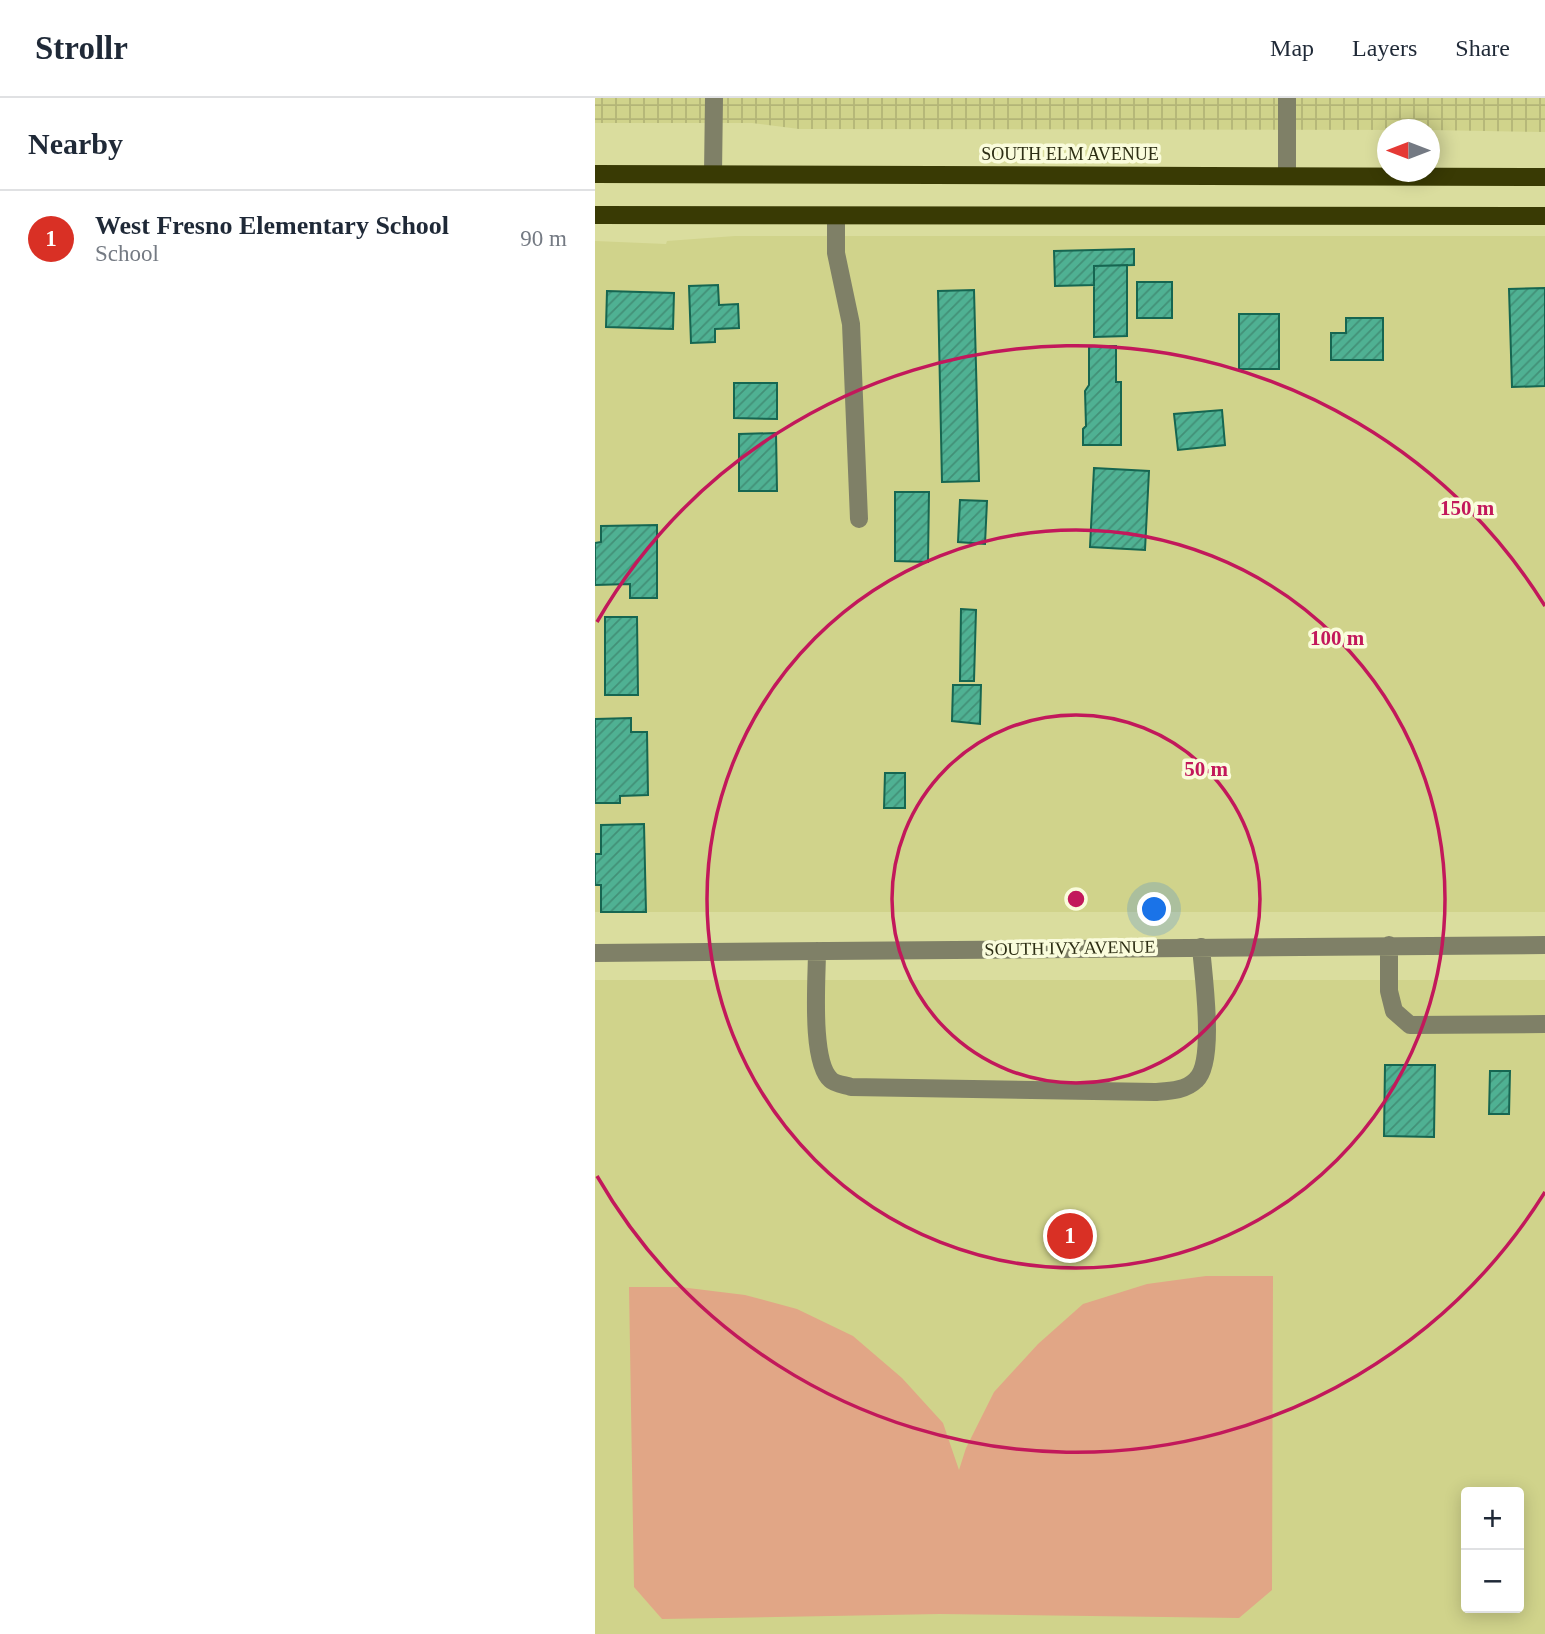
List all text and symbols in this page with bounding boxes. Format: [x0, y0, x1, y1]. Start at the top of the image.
text: Strollr [35, 30, 128, 66]
text: Map [1270, 35, 1314, 61]
text: Layers [1352, 35, 1417, 61]
text: Share [1455, 35, 1510, 61]
north arrow [1377, 119, 1440, 182]
text: Nearby [28, 127, 123, 160]
street label: SOUTH ELM AVENUE [981, 144, 1159, 164]
text: West Fresno Elementary School [95, 211, 449, 240]
text: 1 [45, 226, 57, 251]
text: 90 m [520, 226, 567, 251]
text: School [95, 241, 159, 266]
text: 150 m [1440, 496, 1495, 520]
text: 100 m [1310, 626, 1365, 650]
text: 50 m [1184, 757, 1228, 781]
centre of rings [1064, 887, 1088, 911]
your location [1137, 892, 1171, 926]
street label: SOUTH IVY AVENUE [984, 937, 1156, 959]
pin: 1 [1047, 1210, 1093, 1262]
map controls [1461, 1487, 1524, 1613]
button: + [1461, 1487, 1524, 1550]
button: − [1461, 1550, 1524, 1613]

